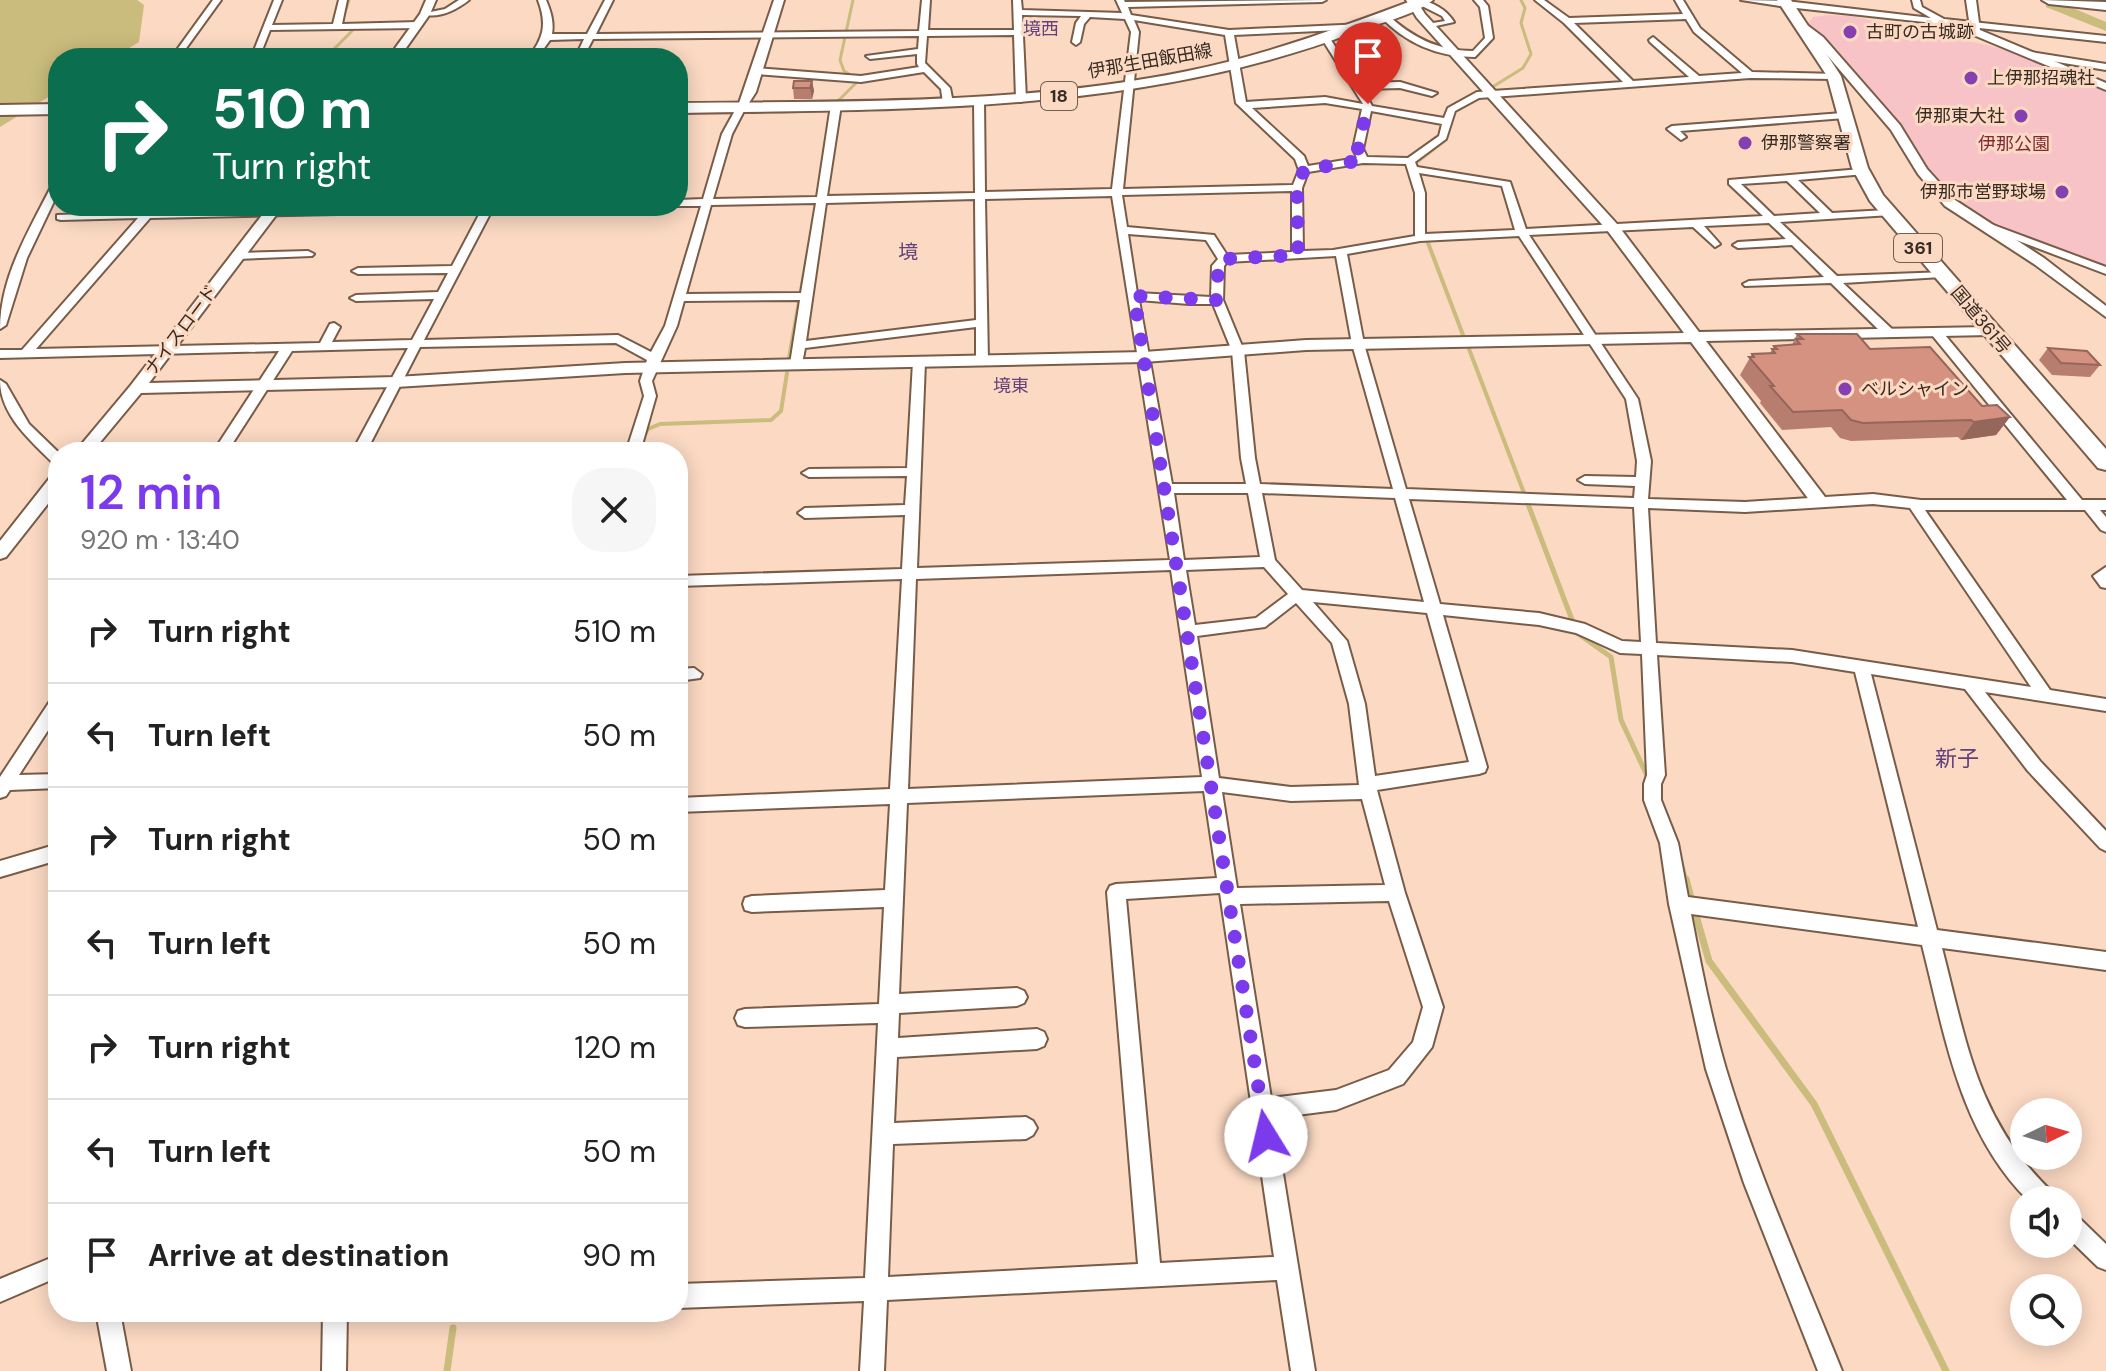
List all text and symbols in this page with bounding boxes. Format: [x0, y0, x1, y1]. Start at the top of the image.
district label: 境西 [1023, 17, 1059, 41]
place label: 古町の古城跡 [1866, 20, 1974, 44]
pin [1334, 22, 1402, 104]
marker: 古町の古城跡 [1841, 23, 1859, 41]
icon: arrive [1346, 34, 1390, 78]
street label: 伊那生田飯田線 [1086, 38, 1214, 84]
place label: 上伊那招魂社 [1987, 66, 2095, 90]
marker: 上伊那招魂社 [1962, 69, 1980, 87]
text: 510 m [212, 72, 373, 145]
icon: right [80, 80, 184, 184]
road number: 18 [1041, 82, 1077, 110]
place label: 伊那東大社 [1915, 104, 2005, 128]
marker: 伊那東大社 [2012, 107, 2030, 125]
place label: 伊那警察署 [1761, 131, 1851, 155]
park label: 伊那公園 [1978, 132, 2050, 156]
marker: 伊那警察署 [1736, 134, 1754, 152]
text: Turn right [212, 143, 371, 190]
place label: 伊那市営野球場 [1920, 180, 2046, 204]
marker: 伊那市営野球場 [2053, 183, 2071, 201]
road number: 361 [1894, 234, 1942, 262]
district label: 境 [898, 239, 918, 265]
street label: ナイスロード [139, 280, 223, 380]
street label: 国道361号 [1946, 281, 2016, 359]
district label: 境東 [993, 374, 1029, 398]
place label: ベルシャイン [1861, 377, 1969, 401]
marker: ベルシャイン [1836, 380, 1854, 398]
text: 12 min [80, 461, 222, 524]
button: close [572, 468, 656, 552]
text: 920 m · 13:40 [80, 523, 240, 557]
icon: right [80, 609, 124, 653]
text: Turn right [148, 612, 291, 651]
text: 510 m [573, 612, 656, 651]
icon: left [80, 713, 124, 757]
text: Turn left [148, 716, 271, 755]
text: 50 m [582, 716, 656, 755]
district label: 新子 [1935, 744, 1979, 773]
icon: right [80, 817, 124, 861]
text: Turn right [148, 820, 291, 859]
text: 50 m [582, 820, 656, 859]
icon: left [80, 921, 124, 965]
text: Turn left [148, 924, 271, 963]
text: 50 m [582, 924, 656, 963]
icon: right [80, 1025, 124, 1069]
text: Turn right [148, 1028, 291, 1067]
text: 120 m [574, 1028, 656, 1067]
position arrow [1224, 1094, 1308, 1178]
north arrow [2010, 1098, 2082, 1170]
map controls [2010, 1098, 2082, 1346]
icon: left [80, 1129, 124, 1173]
text: Turn left [148, 1132, 271, 1171]
text: 50 m [582, 1132, 656, 1171]
button: sound [2010, 1186, 2082, 1258]
icon: arrive [80, 1233, 124, 1277]
text: Arrive at destination [148, 1236, 449, 1275]
text: 90 m [582, 1236, 656, 1275]
button: search [2010, 1274, 2082, 1346]

